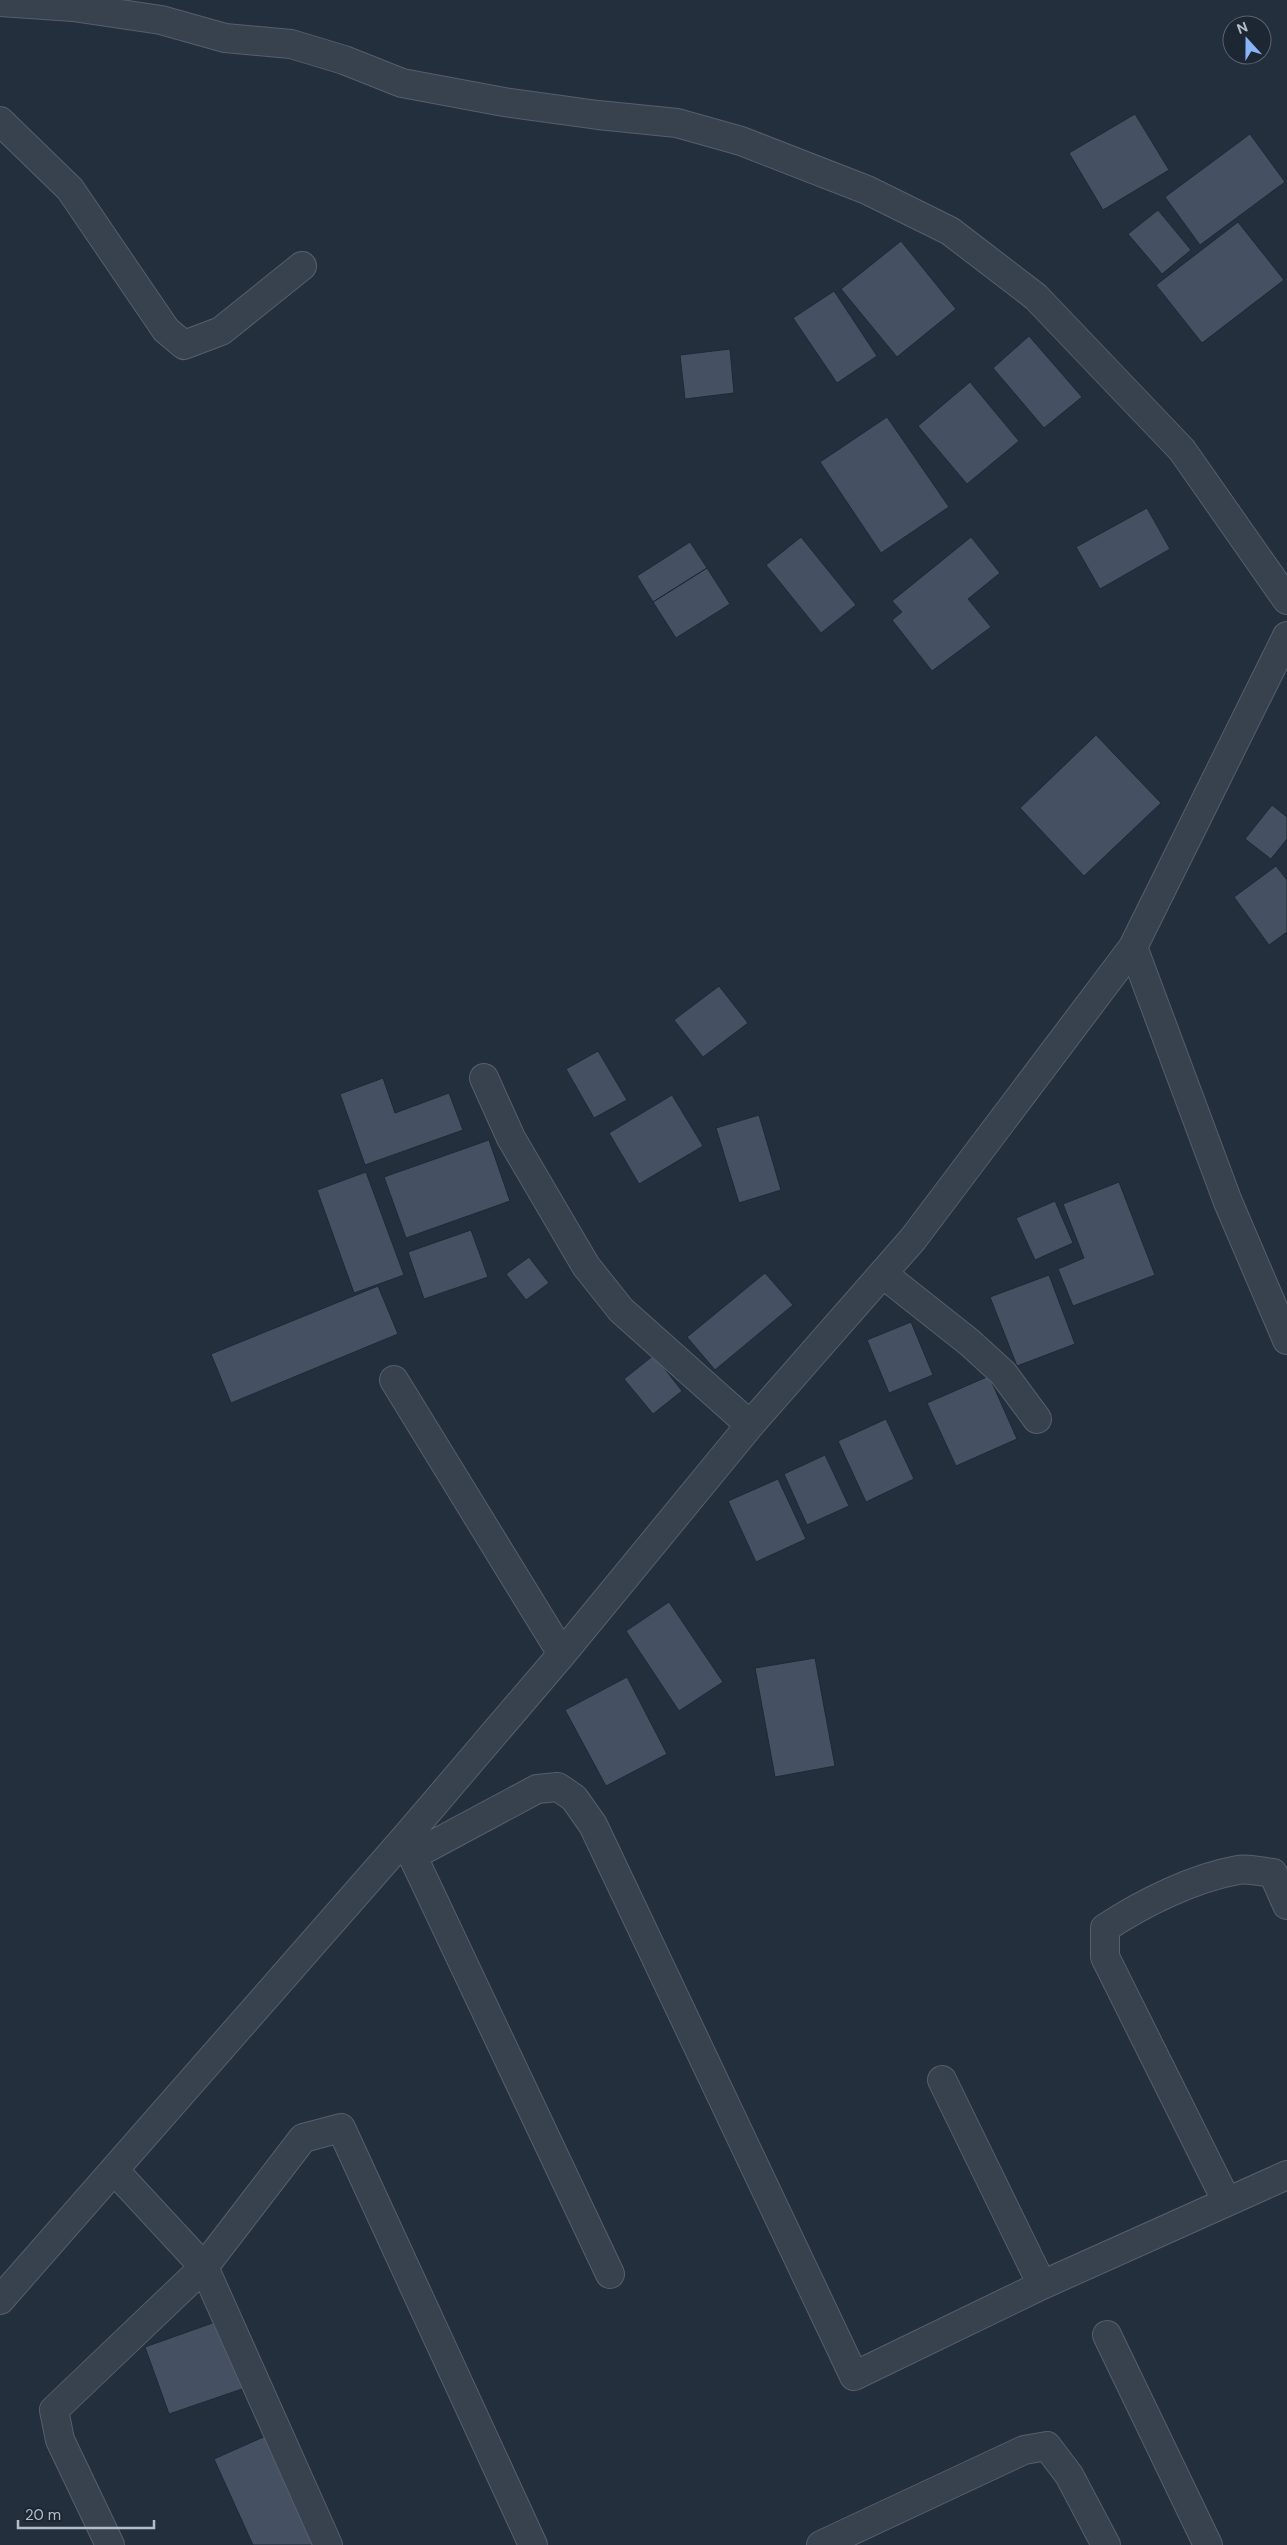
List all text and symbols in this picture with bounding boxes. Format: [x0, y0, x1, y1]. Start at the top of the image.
north arrow [1222, 15, 1272, 65]
text: N [1234, 18, 1250, 38]
scale bar [18, 2498, 154, 2530]
text: 20 m [25, 2505, 61, 2525]

